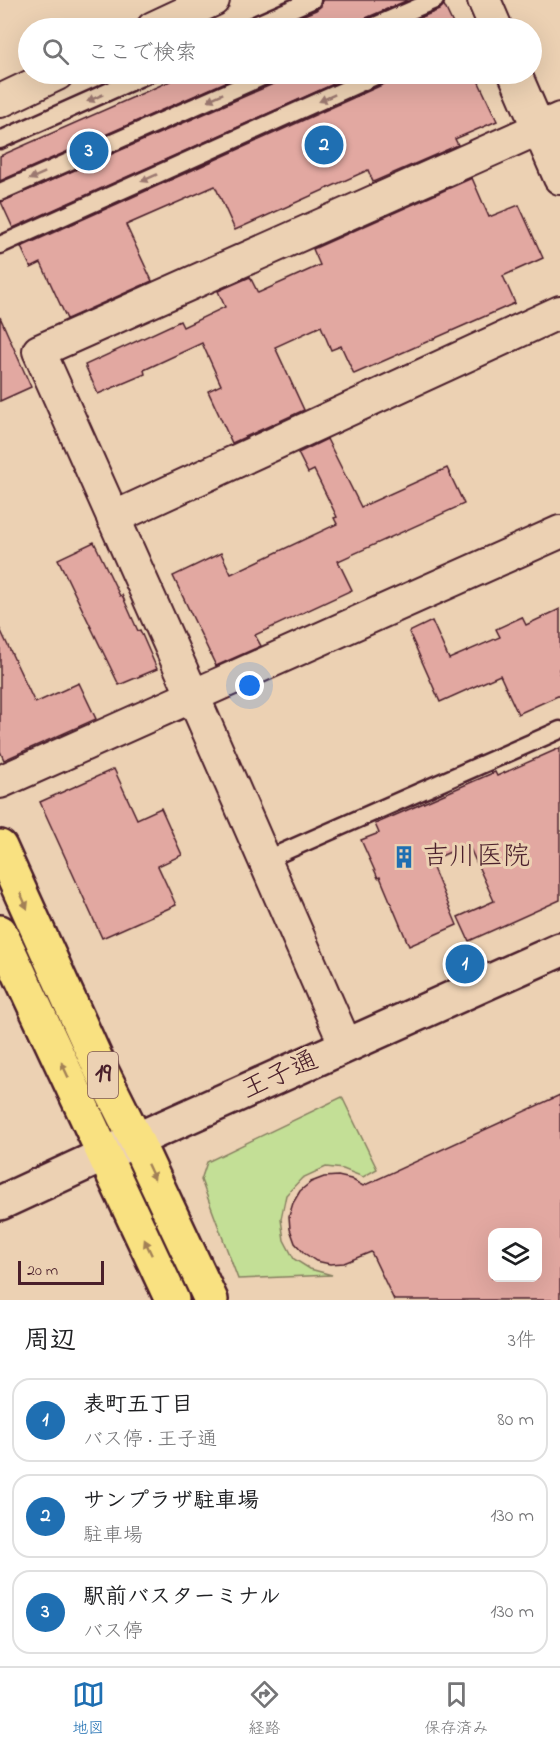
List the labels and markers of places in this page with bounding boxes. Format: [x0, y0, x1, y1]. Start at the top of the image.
pin: 2 [304, 122, 344, 168]
pin: 3 [70, 128, 109, 174]
place label: 吉川医院 [422, 838, 530, 877]
building icon: 吉川医院 [391, 844, 417, 870]
pin: 1 [446, 942, 484, 986]

